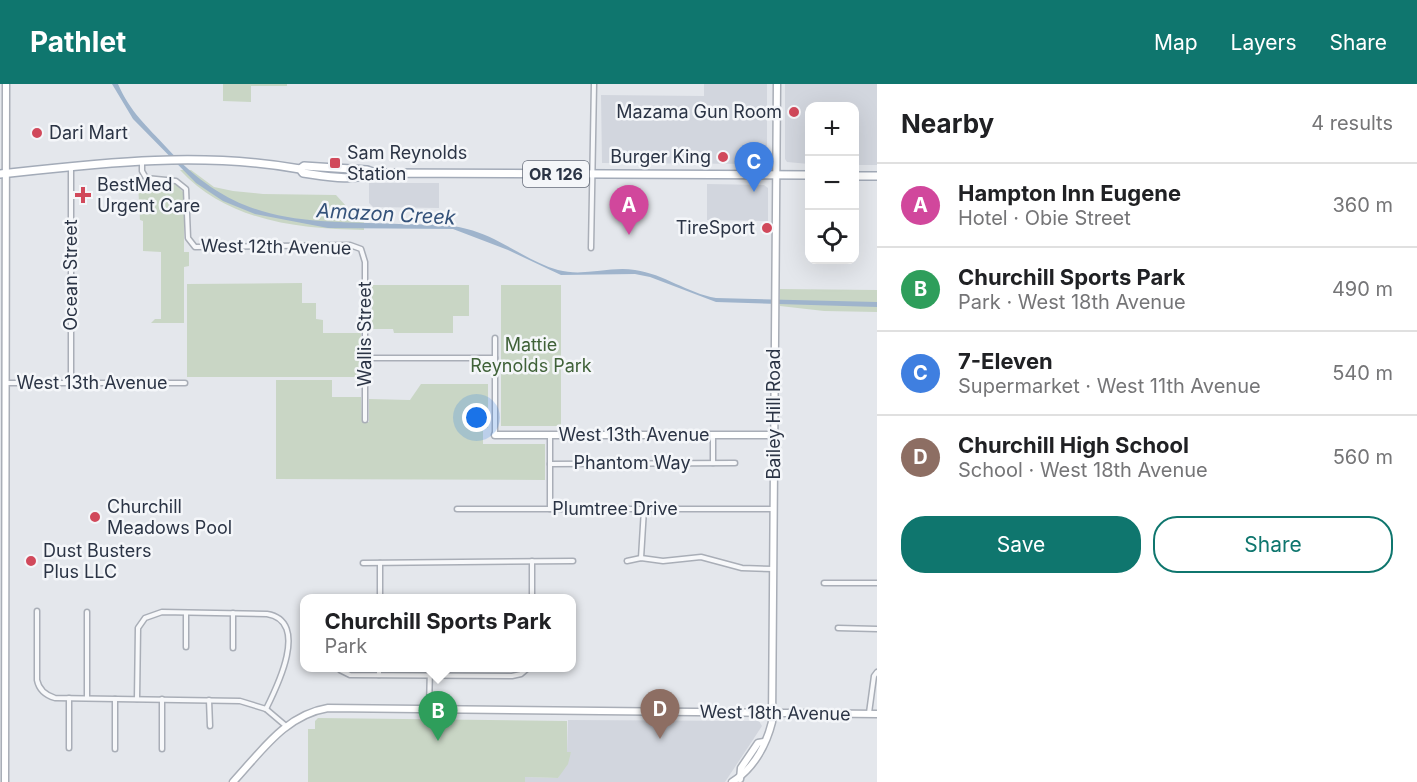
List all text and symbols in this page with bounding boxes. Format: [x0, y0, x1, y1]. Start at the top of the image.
text: Pathlet [30, 25, 126, 59]
text: Map [1154, 30, 1198, 55]
text: Layers [1231, 30, 1297, 55]
text: Share [1330, 30, 1387, 55]
place label: Mazama Gun Room [616, 101, 782, 122]
map controls [805, 102, 859, 264]
button: + [805, 102, 859, 156]
marker: Mazama Gun Room [787, 105, 801, 119]
text: Nearby [901, 108, 994, 139]
text: 4 results [1311, 111, 1393, 135]
place label: Dari Mart [49, 122, 128, 143]
marker: Dari Mart [30, 126, 44, 140]
place label: Sam Reynolds Station [347, 142, 467, 184]
pin: C [734, 142, 774, 192]
place label: Burger King [610, 146, 711, 167]
marker: Burger King [716, 150, 730, 164]
marker: Sam Reynolds Station [328, 156, 342, 170]
button: − [805, 156, 859, 210]
road number: OR 126 [523, 161, 589, 187]
place label: BestMed Urgent Care [97, 174, 200, 216]
text: Hampton Inn Eugene [958, 180, 1181, 206]
marker: BestMed Urgent Care [74, 186, 92, 204]
pin: A [610, 186, 648, 235]
text: A [913, 193, 928, 217]
text: 360 m [1332, 193, 1393, 217]
water label: Amazon Creek [315, 198, 457, 230]
text: Hotel · Obie Street [958, 206, 1131, 230]
button: locate [805, 210, 859, 264]
place label: TireSport [676, 217, 755, 238]
street label: Ocean Street [60, 219, 81, 331]
marker: TireSport [760, 221, 774, 235]
street label: West 12th Avenue [200, 235, 352, 258]
text: Churchill Sports Park [958, 264, 1185, 290]
text: B [914, 277, 927, 301]
text: 490 m [1332, 277, 1393, 301]
street label: Wallis Street [354, 281, 375, 387]
text: Park · West 18th Avenue [958, 290, 1186, 314]
park label: Mattie Reynolds Park [470, 334, 592, 376]
text: 7-Eleven [958, 348, 1053, 374]
street label: Bailey Hill Road [763, 349, 784, 479]
text: C [913, 361, 928, 385]
text: 540 m [1332, 361, 1393, 385]
street label: West 13th Avenue [16, 372, 168, 393]
text: Supermarket · West 11th Avenue [958, 374, 1261, 398]
your location [462, 403, 491, 432]
street label: West 13th Avenue [558, 424, 710, 445]
text: Churchill High School [958, 432, 1189, 458]
text: D [913, 445, 928, 469]
text: 560 m [1333, 445, 1393, 469]
street label: Phantom Way [574, 452, 691, 473]
text: School · West 18th Avenue [958, 458, 1208, 482]
place label: Churchill Meadows Pool [107, 496, 232, 538]
street label: Plumtree Drive [552, 498, 678, 519]
marker: Churchill Meadows Pool [88, 510, 102, 524]
button: Save [901, 516, 1141, 573]
button: Share [1153, 516, 1393, 573]
place label: Dust Busters Plus LLC [43, 540, 152, 582]
marker: Dust Busters Plus LLC [24, 554, 38, 568]
popup [300, 594, 576, 672]
text: Churchill Sports Park [324, 608, 552, 634]
text: Park [324, 634, 367, 658]
pin: D [640, 690, 680, 739]
pin: B [418, 692, 458, 741]
street label: West 18th Avenue [699, 701, 851, 724]

